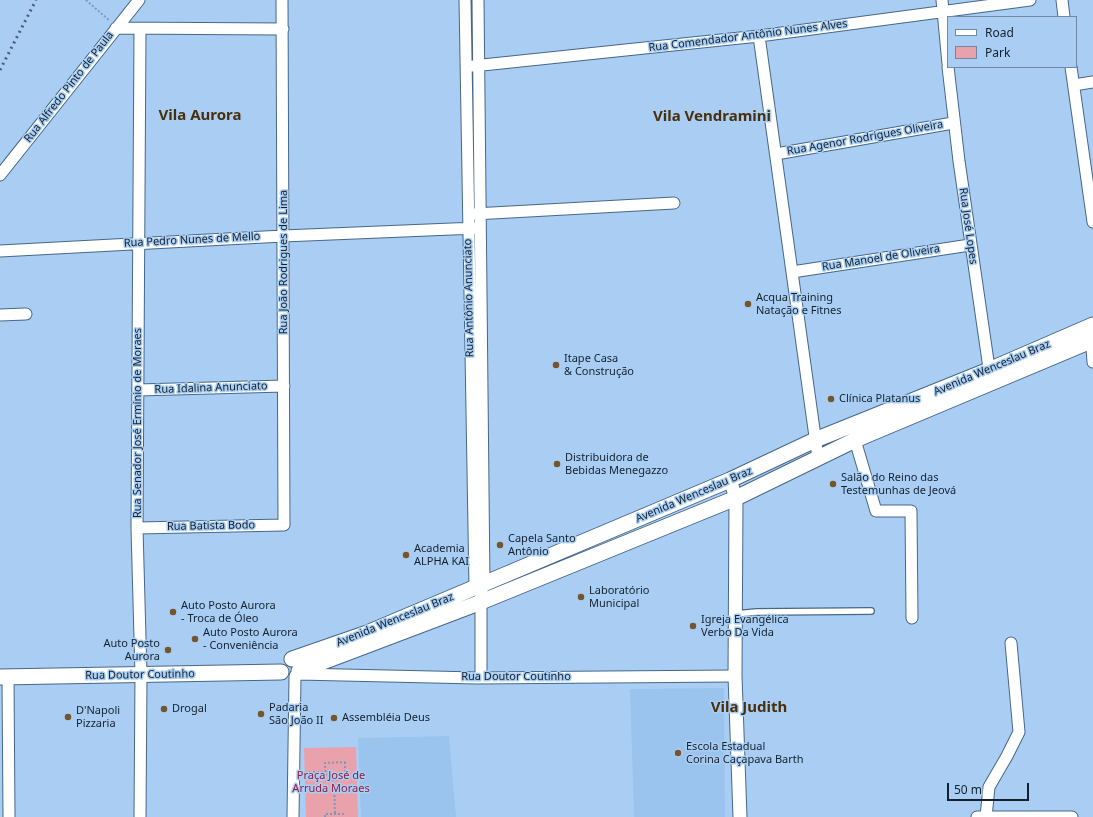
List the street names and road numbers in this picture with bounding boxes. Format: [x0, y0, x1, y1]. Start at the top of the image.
street label: Rua Comendador Antônio Nunes Alves [648, 17, 848, 55]
street label: Rua Alfredo Pinto de Paula [22, 29, 116, 145]
street label: Rua Agenor Rodrigues Oliveira [786, 118, 944, 158]
street label: Rua José Lopes [956, 187, 980, 265]
street label: Rua João Rodrigues de Lima [277, 190, 291, 334]
street label: Rua Pedro Nunes de Mello [123, 230, 261, 250]
street label: Rua Antônio Anunciato [461, 239, 477, 357]
street label: Rua Manoel de Oliveira [821, 242, 941, 274]
street label: Rua Senador José Ermínio de Moraes [131, 328, 145, 518]
street label: Avenida Wenceslau Braz [932, 337, 1052, 399]
street label: Rua Idalina Anunciato [154, 379, 268, 397]
street label: Avenida Wenceslau Braz [634, 464, 754, 526]
street label: Rua Batista Bodo [167, 519, 255, 533]
street label: Avenida Wenceslau Braz [334, 590, 456, 650]
street label: Rua Doutor Coutinho [85, 667, 195, 683]
street label: Rua Doutor Coutinho [461, 670, 571, 684]

